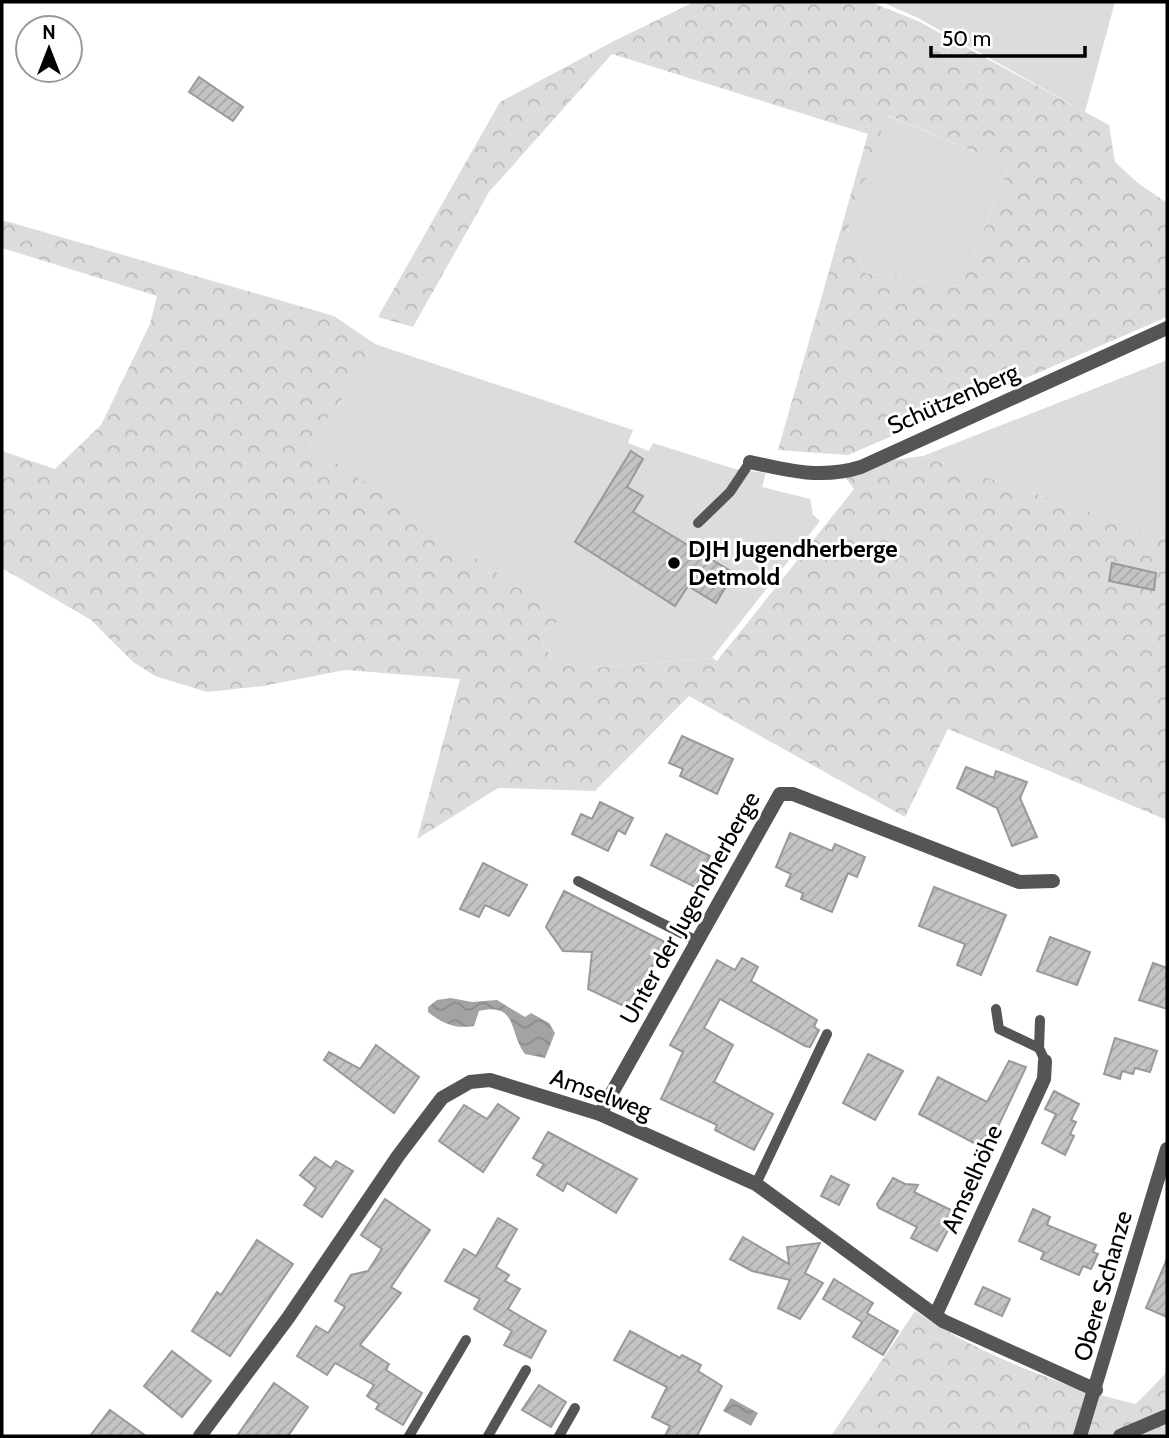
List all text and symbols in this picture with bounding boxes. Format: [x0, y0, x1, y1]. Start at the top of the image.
north arrow [14, 14, 84, 84]
scale bar [931, 14, 1085, 58]
text: N [42, 21, 56, 44]
text: 50 m [942, 26, 991, 51]
street label: Schützenberg [883, 356, 1024, 440]
place label: DJH Jugendherberge Detmold [688, 534, 898, 591]
marker: DJH Jugendherberge Detmold [666, 555, 682, 571]
street label: Unter der Jugendherberge [613, 786, 766, 1029]
street label: Amselweg [547, 1062, 657, 1125]
street label: Amselhöhe [935, 1120, 1008, 1237]
street label: Obere Schanze [1067, 1207, 1138, 1364]

